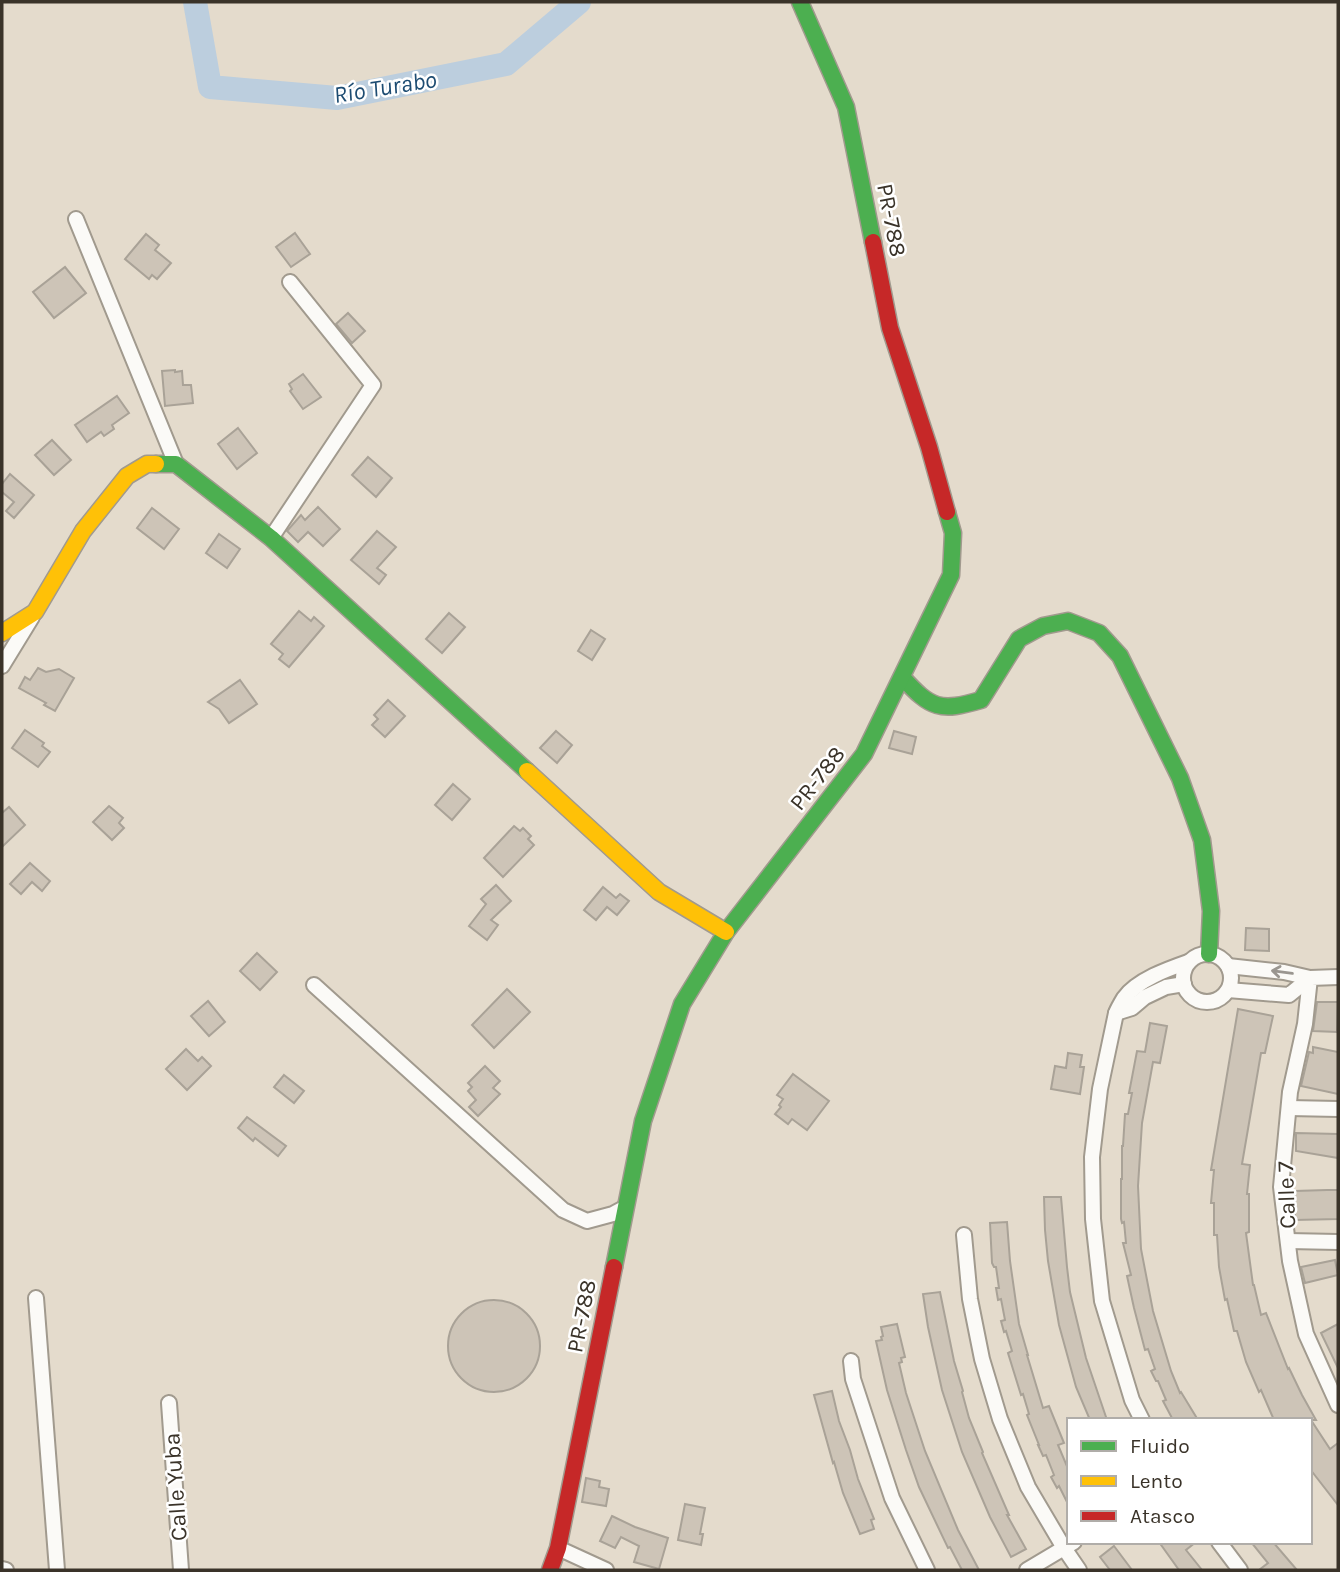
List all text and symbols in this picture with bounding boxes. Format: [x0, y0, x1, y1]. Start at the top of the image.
water label: Río Turabo [332, 65, 439, 109]
street label: PR-788 [871, 181, 912, 259]
street label: PR-788 [784, 741, 851, 816]
one-way arrow [1271, 965, 1294, 978]
street label: Calle 7 [1272, 1160, 1301, 1229]
street label: PR-788 [561, 1277, 602, 1355]
legend [1067, 1418, 1312, 1544]
street label: Calle Yuba [158, 1432, 193, 1542]
text: Fluido [1130, 1434, 1190, 1458]
text: Lento [1130, 1469, 1183, 1493]
text: Atasco [1130, 1504, 1195, 1528]

